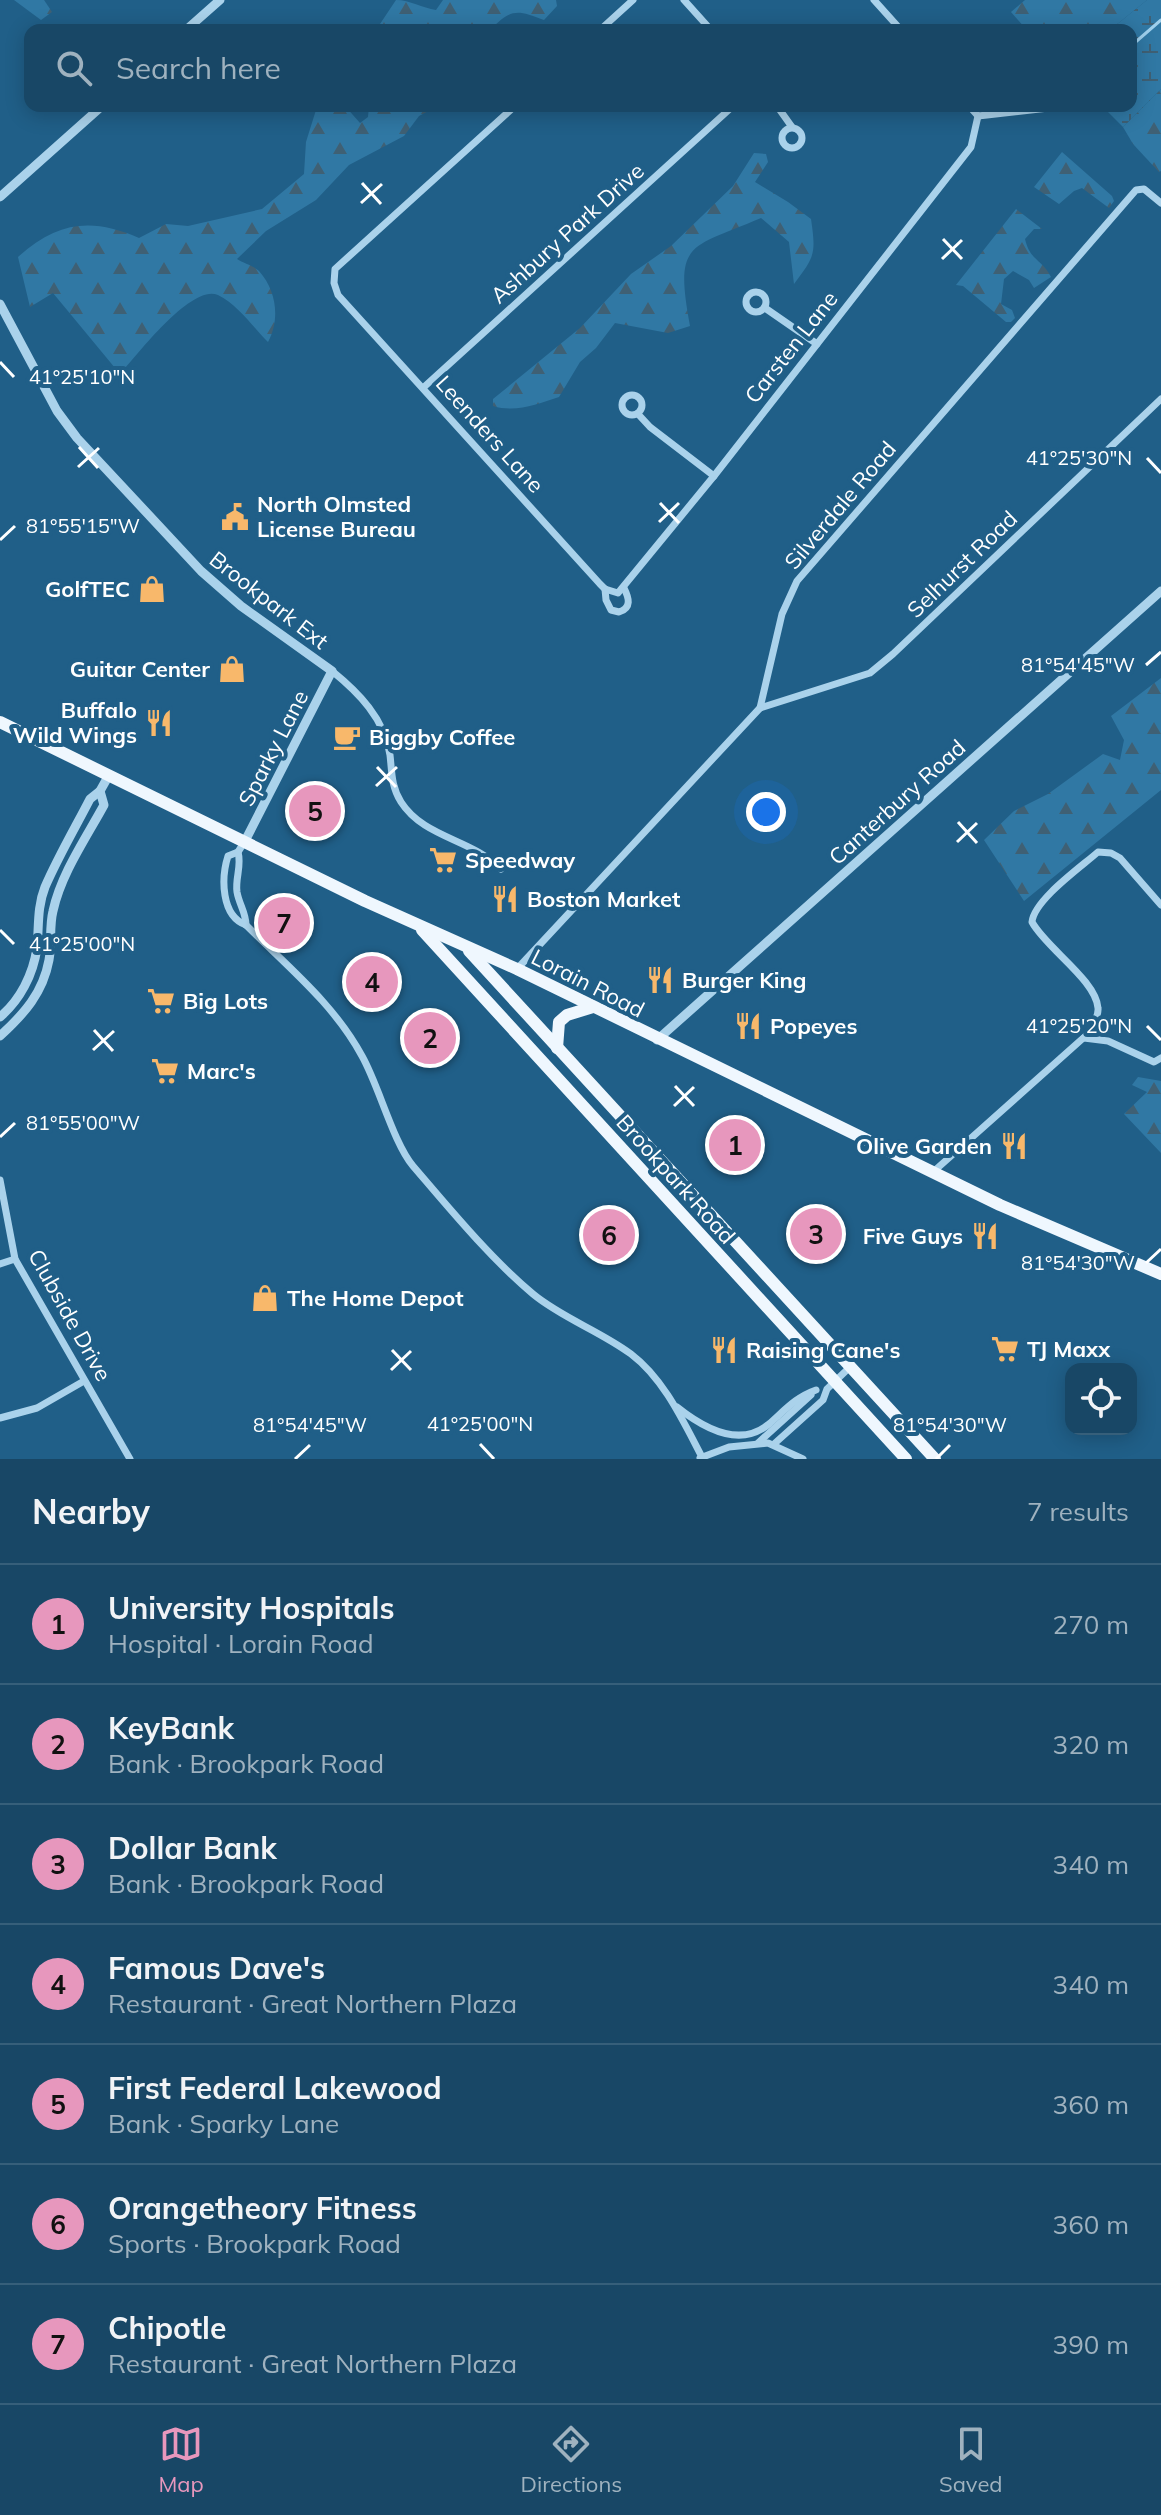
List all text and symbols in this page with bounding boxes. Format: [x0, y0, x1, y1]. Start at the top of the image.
search box [24, 24, 1137, 112]
icon: search [52, 46, 96, 90]
text: Search here [116, 49, 281, 87]
street label: Ashbury Park Drive [484, 157, 650, 309]
street label: Carsten Lane [738, 285, 844, 409]
text: 41°25'10"N [29, 364, 135, 389]
street label: Leenders Lane [430, 369, 550, 499]
street label: Silverdale Road [778, 435, 902, 575]
text: 41°25'30"N [1026, 445, 1132, 470]
place label: North Olmsted License Bureau [257, 490, 416, 543]
public building icon: North Olmsted License Bureau [220, 502, 250, 532]
street label: Selhurst Road [901, 504, 1023, 624]
text: 81°55'15"W [26, 513, 140, 538]
street label: Brookpark Ext [204, 545, 334, 655]
shop icon: GolfTEC [137, 574, 167, 604]
place label: GolfTEC [45, 575, 130, 603]
text: 81°54'45"W [1021, 652, 1135, 677]
shop icon: Guitar Center [217, 654, 247, 684]
place label: Guitar Center [70, 655, 210, 683]
street label: Sparky Lane [232, 685, 314, 811]
place label: Buffalo Wild Wings [13, 696, 137, 749]
restaurant icon: Buffalo Wild Wings [144, 708, 174, 738]
cafe icon: Biggby Coffee [332, 722, 362, 752]
place label: Biggby Coffee [369, 723, 515, 751]
street label: Canterbury Road [823, 733, 971, 871]
pin: 5 [289, 781, 341, 841]
your location [746, 792, 786, 832]
supermarket icon: Speedway [428, 845, 458, 875]
place label: Speedway [465, 846, 575, 874]
restaurant icon: Boston Market [490, 884, 520, 914]
place label: Boston Market [527, 885, 680, 913]
pin: 7 [258, 893, 310, 953]
text: 41°25'00"N [29, 931, 135, 956]
street label: Lorain Road [527, 943, 649, 1023]
pin: 4 [346, 952, 398, 1012]
restaurant icon: Burger King [645, 965, 675, 995]
place label: Burger King [682, 966, 807, 994]
supermarket icon: Big Lots [146, 986, 176, 1016]
place label: Big Lots [183, 987, 268, 1015]
pin: 2 [404, 1008, 456, 1068]
restaurant icon: Popeyes [733, 1011, 763, 1041]
place label: Popeyes [770, 1012, 857, 1040]
text: 41°25'20"N [1026, 1013, 1132, 1038]
supermarket icon: Marc's [150, 1056, 180, 1086]
place label: Marc's [187, 1057, 256, 1085]
street label: Brookpark Road [611, 1108, 741, 1250]
text: 81°55'00"W [26, 1110, 140, 1135]
pin: 1 [709, 1115, 761, 1175]
restaurant icon: Olive Garden [999, 1131, 1029, 1161]
place label: Olive Garden [856, 1132, 992, 1160]
pin: 3 [790, 1204, 842, 1264]
pin: 6 [583, 1205, 635, 1265]
restaurant icon: Five Guys [970, 1221, 1000, 1251]
place label: Five Guys [863, 1222, 963, 1250]
street label: Clubside Drive [22, 1244, 118, 1386]
text: 81°54'30"W [1021, 1250, 1135, 1275]
shop icon: The Home Depot [250, 1283, 280, 1313]
place label: The Home Depot [287, 1284, 464, 1312]
supermarket icon: TJ Maxx [990, 1334, 1020, 1364]
restaurant icon: Raising Cane's [709, 1335, 739, 1365]
place label: TJ Maxx [1027, 1335, 1111, 1363]
place label: Raising Cane's [746, 1336, 900, 1364]
map controls [1065, 1363, 1137, 1435]
button: locate [1065, 1363, 1137, 1435]
text: 41°25'00"N [427, 1411, 533, 1436]
text: 81°54'45"W [253, 1412, 367, 1437]
text: 81°54'30"W [893, 1412, 1007, 1437]
text: Nearby [32, 1490, 150, 1533]
text: 7 results [1027, 1495, 1129, 1528]
text: University Hospitals [108, 1589, 394, 1627]
text: 1 [50, 1608, 66, 1641]
text: 270 m [1053, 1608, 1129, 1641]
text: Hospital · Lorain Road [108, 1627, 374, 1660]
text: KeyBank [108, 1709, 234, 1747]
text: 2 [50, 1728, 66, 1761]
text: 320 m [1053, 1728, 1129, 1761]
text: Bank · Brookpark Road [108, 1747, 384, 1780]
text: Dollar Bank [108, 1829, 277, 1867]
text: 3 [50, 1848, 66, 1881]
text: 340 m [1053, 1848, 1129, 1881]
text: Bank · Brookpark Road [108, 1867, 384, 1900]
text: Famous Dave's [108, 1949, 325, 1987]
text: 4 [50, 1968, 66, 2001]
text: 340 m [1053, 1968, 1129, 2001]
text: Restaurant · Great Northern Plaza [108, 1987, 517, 2020]
text: First Federal Lakewood [108, 2069, 442, 2107]
text: 5 [50, 2088, 66, 2121]
text: 360 m [1053, 2088, 1129, 2121]
text: Bank · Sparky Lane [108, 2107, 339, 2140]
text: Orangetheory Fitness [108, 2189, 417, 2227]
text: 6 [50, 2208, 66, 2241]
text: 360 m [1053, 2208, 1129, 2241]
text: Sports · Brookpark Road [108, 2227, 401, 2260]
text: Chipotle [108, 2309, 226, 2347]
text: 7 [50, 2328, 66, 2361]
text: 390 m [1053, 2328, 1129, 2361]
text: Restaurant · Great Northern Plaza [108, 2347, 517, 2380]
tab: Map [158, 2422, 204, 2498]
tab: Directions [521, 2422, 622, 2498]
tab: Saved [939, 2422, 1003, 2498]

